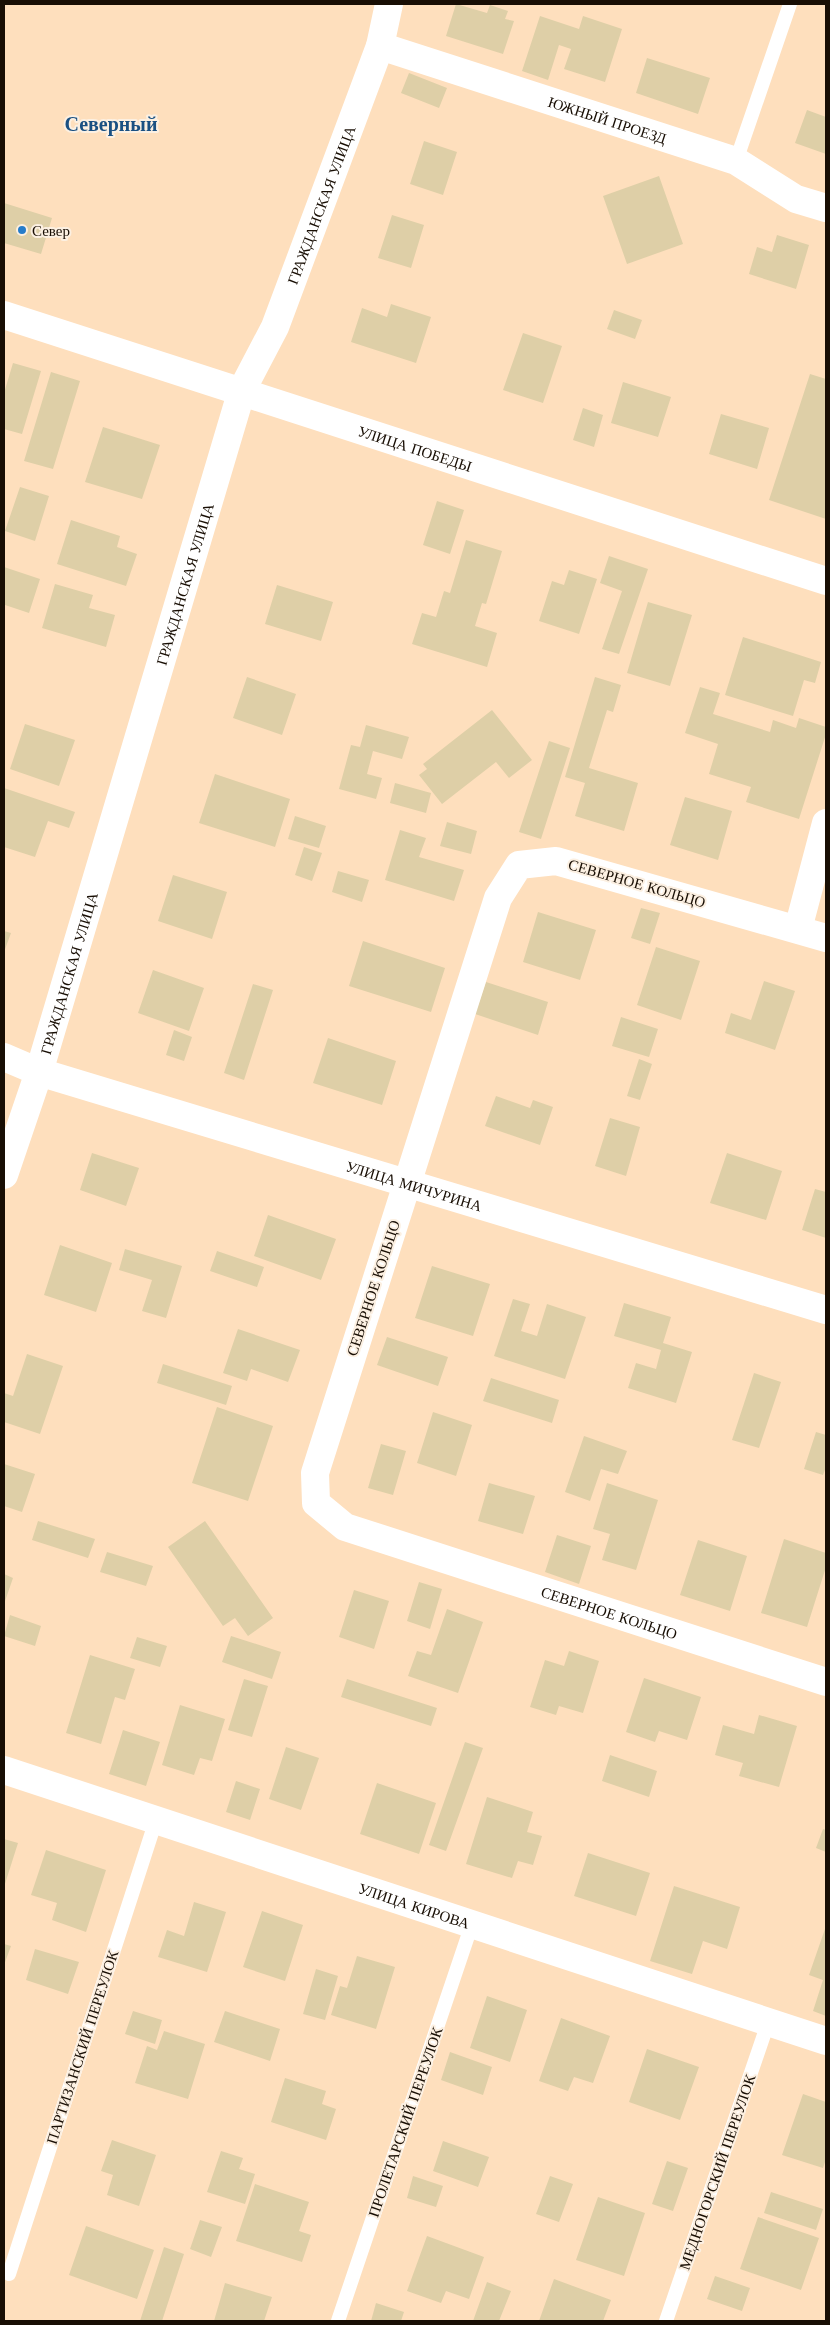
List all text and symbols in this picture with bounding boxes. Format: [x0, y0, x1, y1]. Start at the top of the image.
street label: ЮЖНЫЙ ПРОЕЗД [546, 91, 669, 147]
district label: Северный [64, 112, 158, 136]
street label: ГРАЖДАНСКАЯ УЛИЦА [282, 122, 359, 287]
place label: Север [32, 221, 70, 240]
marker: Север [16, 224, 28, 236]
street label: УЛИЦА ПОБЕДЫ [356, 421, 474, 475]
street label: ГРАЖДАНСКАЯ УЛИЦА [151, 500, 217, 667]
street label: СЕВЕРНОЕ КОЛЬЦО [566, 854, 708, 912]
street label: ГРАЖДАНСКАЯ УЛИЦА [35, 890, 102, 1056]
street label: УЛИЦА МИЧУРИНА [344, 1156, 485, 1215]
street label: СЕВЕРНОЕ КОЛЬЦО [342, 1217, 404, 1358]
street label: СЕВЕРНОЕ КОЛЬЦО [539, 1581, 680, 1643]
street label: УЛИЦА КИРОВА [356, 1878, 473, 1933]
street label: ПАРТИЗАНСКИЙ ПЕРЕУЛОК [42, 1947, 123, 2146]
street label: ПРОЛЕТАРСКИЙ ПЕРЕУЛОК [363, 2023, 447, 2220]
street label: МЕДНОГОРСКИЙ ПЕРЕУЛОК [675, 2071, 760, 2272]

